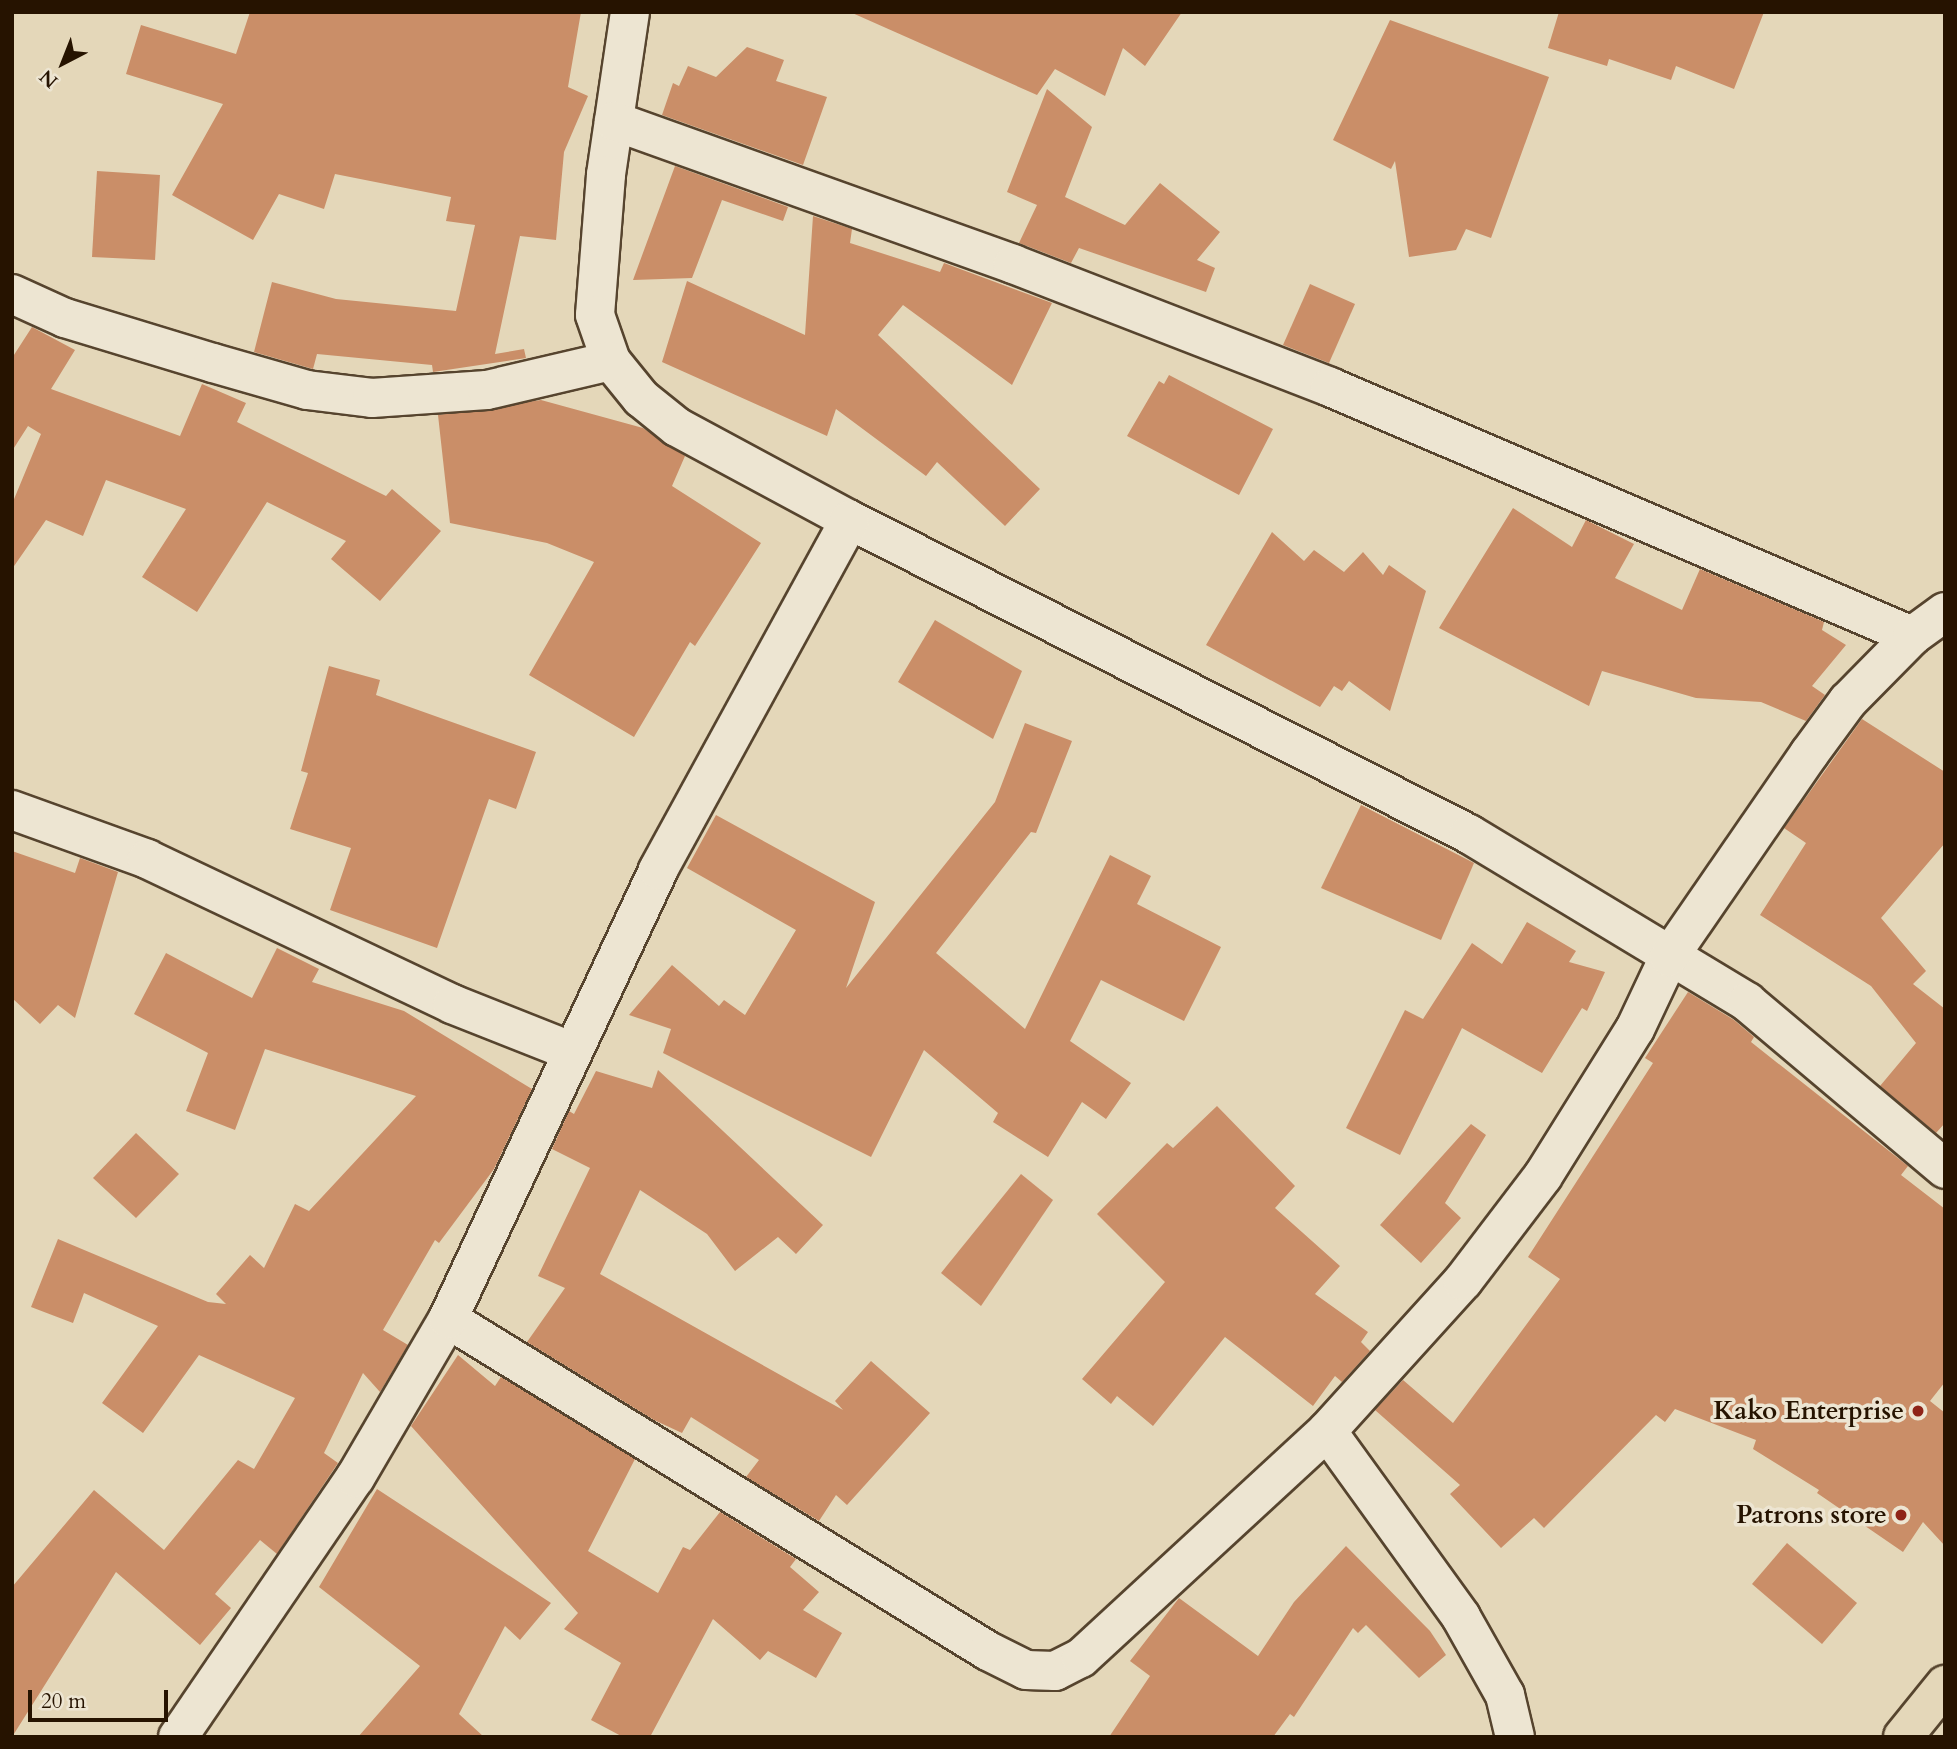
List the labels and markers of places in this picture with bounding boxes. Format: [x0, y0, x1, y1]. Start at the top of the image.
place label: Kako Enterprise [1713, 1395, 1904, 1427]
marker: Kako Enterprise [1910, 1403, 1926, 1419]
place label: Patrons store [1736, 1499, 1887, 1531]
marker: Patrons store [1893, 1507, 1909, 1523]

